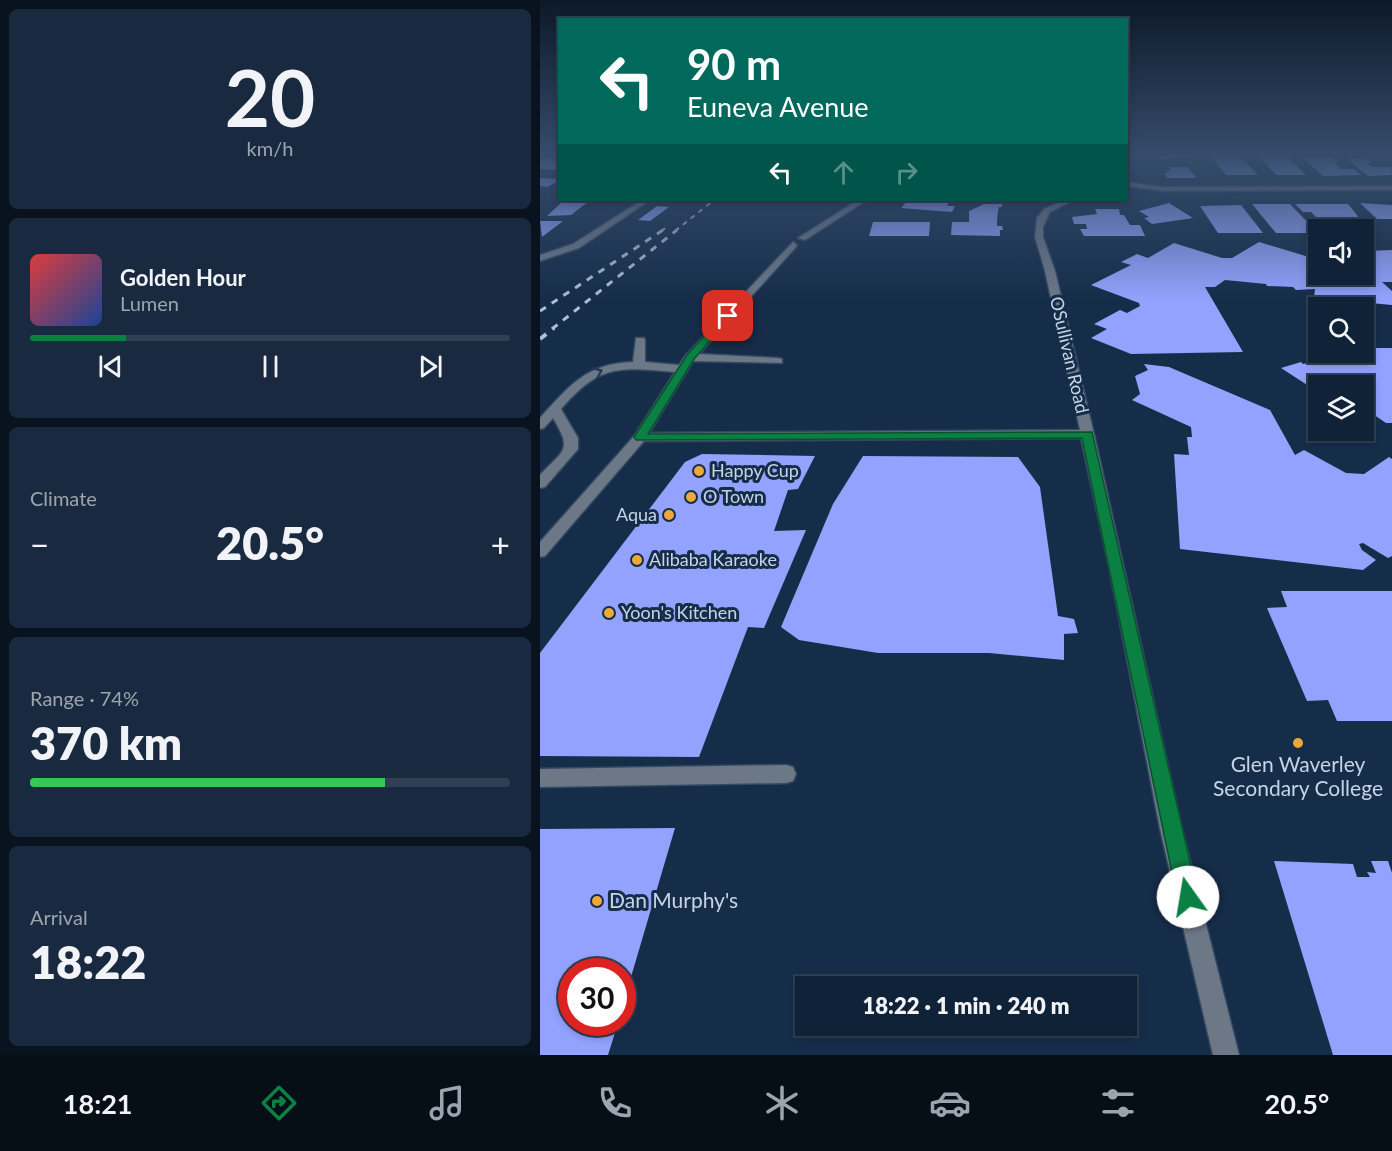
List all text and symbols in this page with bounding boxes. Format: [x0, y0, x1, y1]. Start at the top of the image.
text: 90 m [687, 39, 781, 89]
icon: left [588, 42, 666, 120]
text: 20 [225, 50, 315, 144]
text: Euneva Avenue [687, 90, 869, 123]
text: km/h [247, 136, 293, 160]
icon: left [764, 156, 797, 189]
icon: ahead [827, 156, 860, 189]
icon: right [890, 156, 923, 189]
map controls [1308, 219, 1374, 441]
button: sound [1308, 219, 1374, 285]
text: Golden Hour [120, 264, 246, 291]
pin [702, 290, 753, 341]
text: Lumen [120, 291, 179, 315]
street label: OSullivan Road [1046, 294, 1094, 415]
button: search [1308, 297, 1374, 363]
icon: arrive [711, 299, 744, 332]
icon: previous [94, 350, 127, 383]
icon: pause [254, 350, 287, 383]
icon: next [414, 350, 447, 383]
one-way arrow [592, 367, 603, 379]
button: layers [1308, 375, 1374, 441]
place label: Happy Cup [711, 459, 799, 481]
marker: Happy Cup [692, 464, 706, 478]
place label: O Town [703, 485, 764, 507]
text: Climate [30, 486, 97, 510]
marker: O Town [684, 490, 698, 504]
place label: Aqua [616, 503, 657, 525]
marker: Aqua [662, 508, 676, 522]
text: 20.5° [216, 516, 324, 570]
text: − [30, 524, 49, 564]
text: + [491, 524, 510, 564]
place label: Alibaba Karaoke [649, 548, 777, 570]
marker: Alibaba Karaoke [630, 553, 644, 567]
place label: Yoon's Kitchen [621, 601, 737, 623]
marker: Yoon's Kitchen [602, 606, 616, 620]
text: Range · 74% [30, 686, 139, 710]
text: 370 km [30, 716, 182, 770]
marker: Glen Waverley Secondary College [1291, 736, 1305, 750]
place label: Glen Waverley Secondary College [1213, 751, 1383, 800]
position arrow [1156, 865, 1220, 929]
place label: Dan Murphy's [609, 887, 738, 912]
marker: Dan Murphy's [590, 894, 604, 908]
text: Arrival [30, 905, 88, 929]
text: 18:22 [30, 935, 146, 989]
speed limit sign: 30 [558, 958, 636, 1036]
text: 18:22 · 1 min · 240 m [863, 992, 1069, 1019]
icon: directions [258, 1082, 300, 1124]
icon: music [426, 1082, 468, 1124]
icon: phone [594, 1082, 636, 1124]
icon: climate [761, 1082, 803, 1124]
icon: car [929, 1082, 971, 1124]
icon: filters [1097, 1082, 1139, 1124]
text: 18:21 [63, 1087, 132, 1120]
text: 20.5° [1264, 1087, 1329, 1120]

